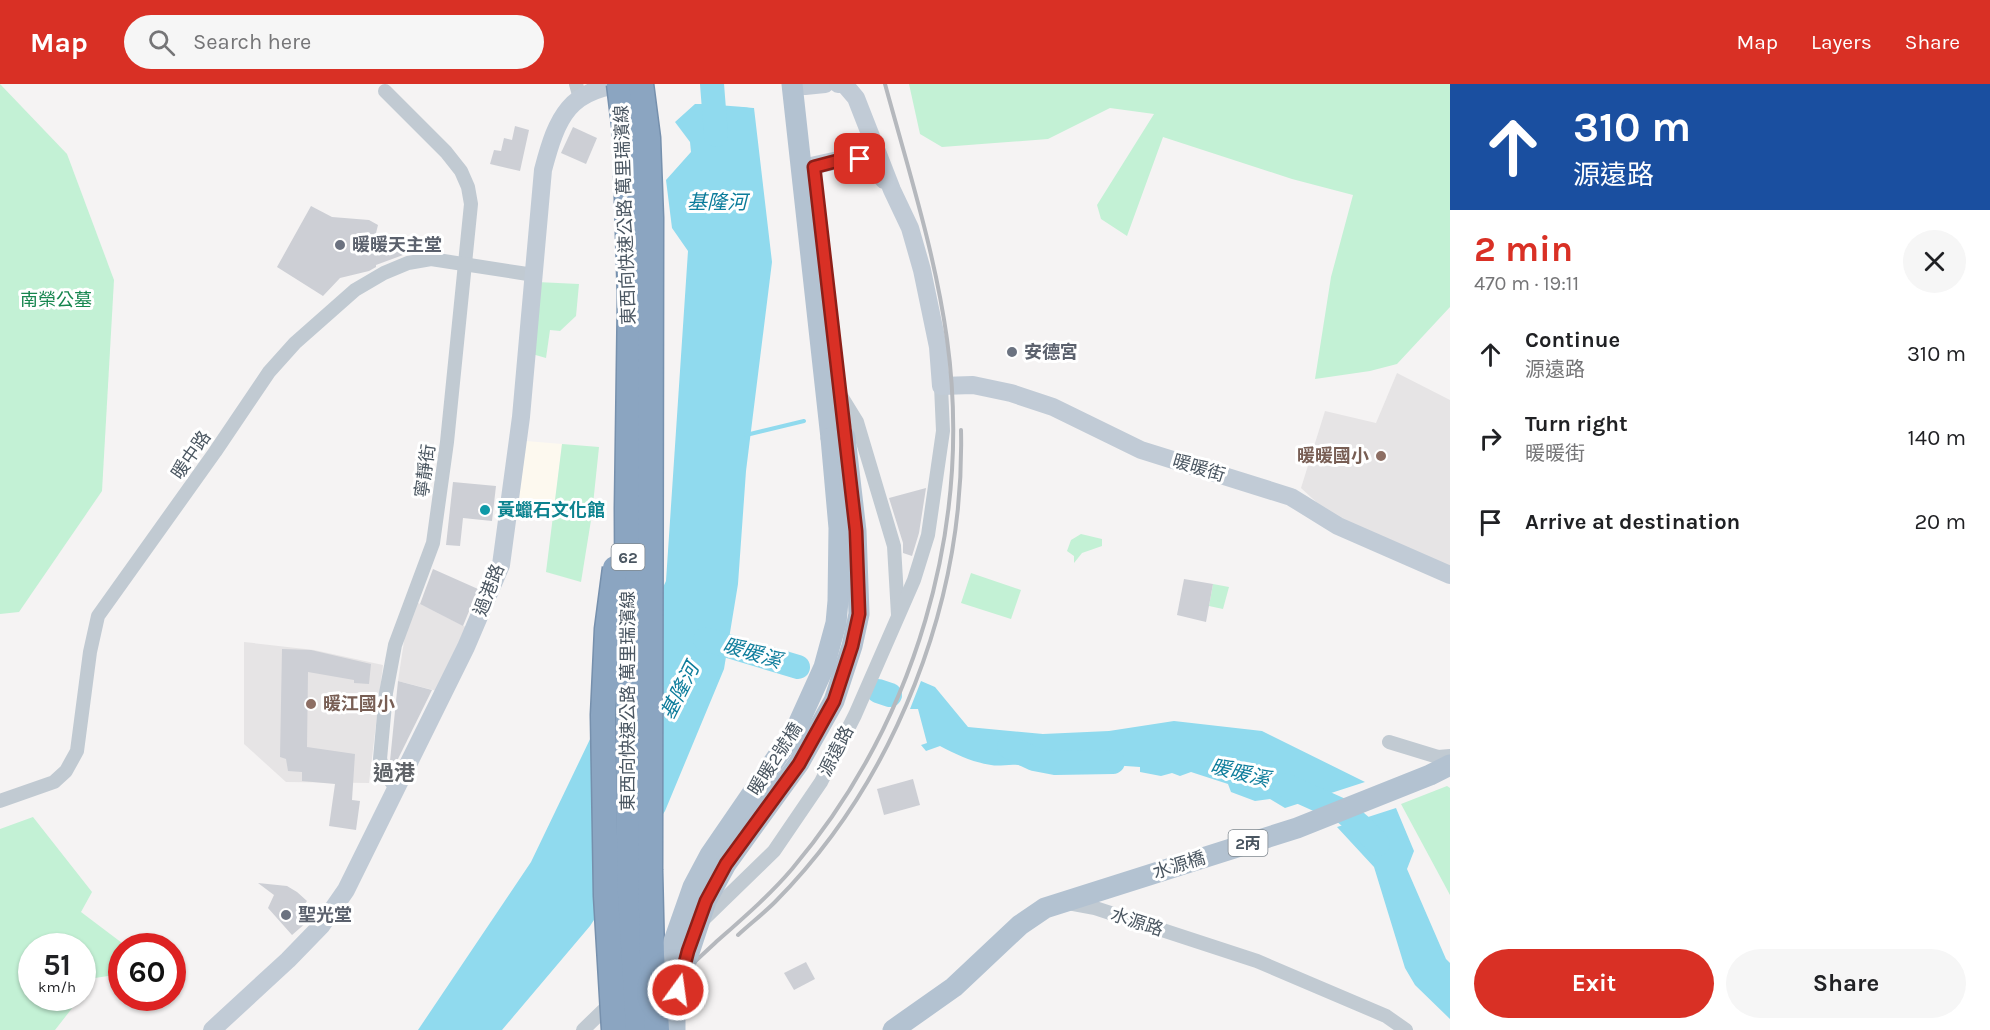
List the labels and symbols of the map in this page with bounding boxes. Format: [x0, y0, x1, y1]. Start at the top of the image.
street label: 東西向快速公路 萬里瑞濱線 [610, 105, 640, 325]
pin [834, 133, 885, 184]
water label: 基隆河 [687, 191, 751, 214]
place label: 暖暖天主堂 [352, 234, 442, 256]
marker: 暖暖天主堂 [333, 238, 347, 252]
park label: 南榮公墓 [20, 289, 92, 311]
place label: 安德宮 [1024, 341, 1078, 363]
marker: 安德宮 [1005, 345, 1019, 359]
street label: 暖中路 [167, 427, 215, 483]
street label: 寧靜街 [410, 443, 440, 499]
place label: 暖暖國小 [1297, 445, 1369, 467]
marker: 暖暖國小 [1374, 449, 1388, 463]
street label: 暖暖街 [1170, 450, 1228, 486]
place label: 黃蠟石文化館 [497, 499, 605, 521]
marker: 黃蠟石文化館 [478, 503, 492, 517]
road number: 62 [612, 544, 644, 570]
street label: 過港路 [469, 561, 509, 619]
street label: 東西向快速公路 萬里瑞濱線 [617, 591, 639, 811]
water label: 暖暖溪 [720, 633, 787, 674]
water label: 基隆河 [656, 655, 706, 723]
place label: 暖江國小 [323, 693, 395, 715]
marker: 暖江國小 [304, 697, 318, 711]
street label: 暖暖2號橋 [743, 718, 807, 800]
street label: 源遠路 [814, 722, 858, 780]
water label: 暖暖溪 [1208, 755, 1275, 792]
district label: 過港 [373, 761, 415, 785]
road number: 2丙 [1228, 830, 1268, 856]
street label: 水源橋 [1150, 847, 1208, 883]
street label: 水源路 [1108, 903, 1166, 941]
place label: 聖光堂 [298, 904, 352, 926]
marker: 聖光堂 [279, 908, 293, 922]
speed limit sign: 60 [108, 933, 186, 1011]
position arrow [646, 958, 710, 1022]

